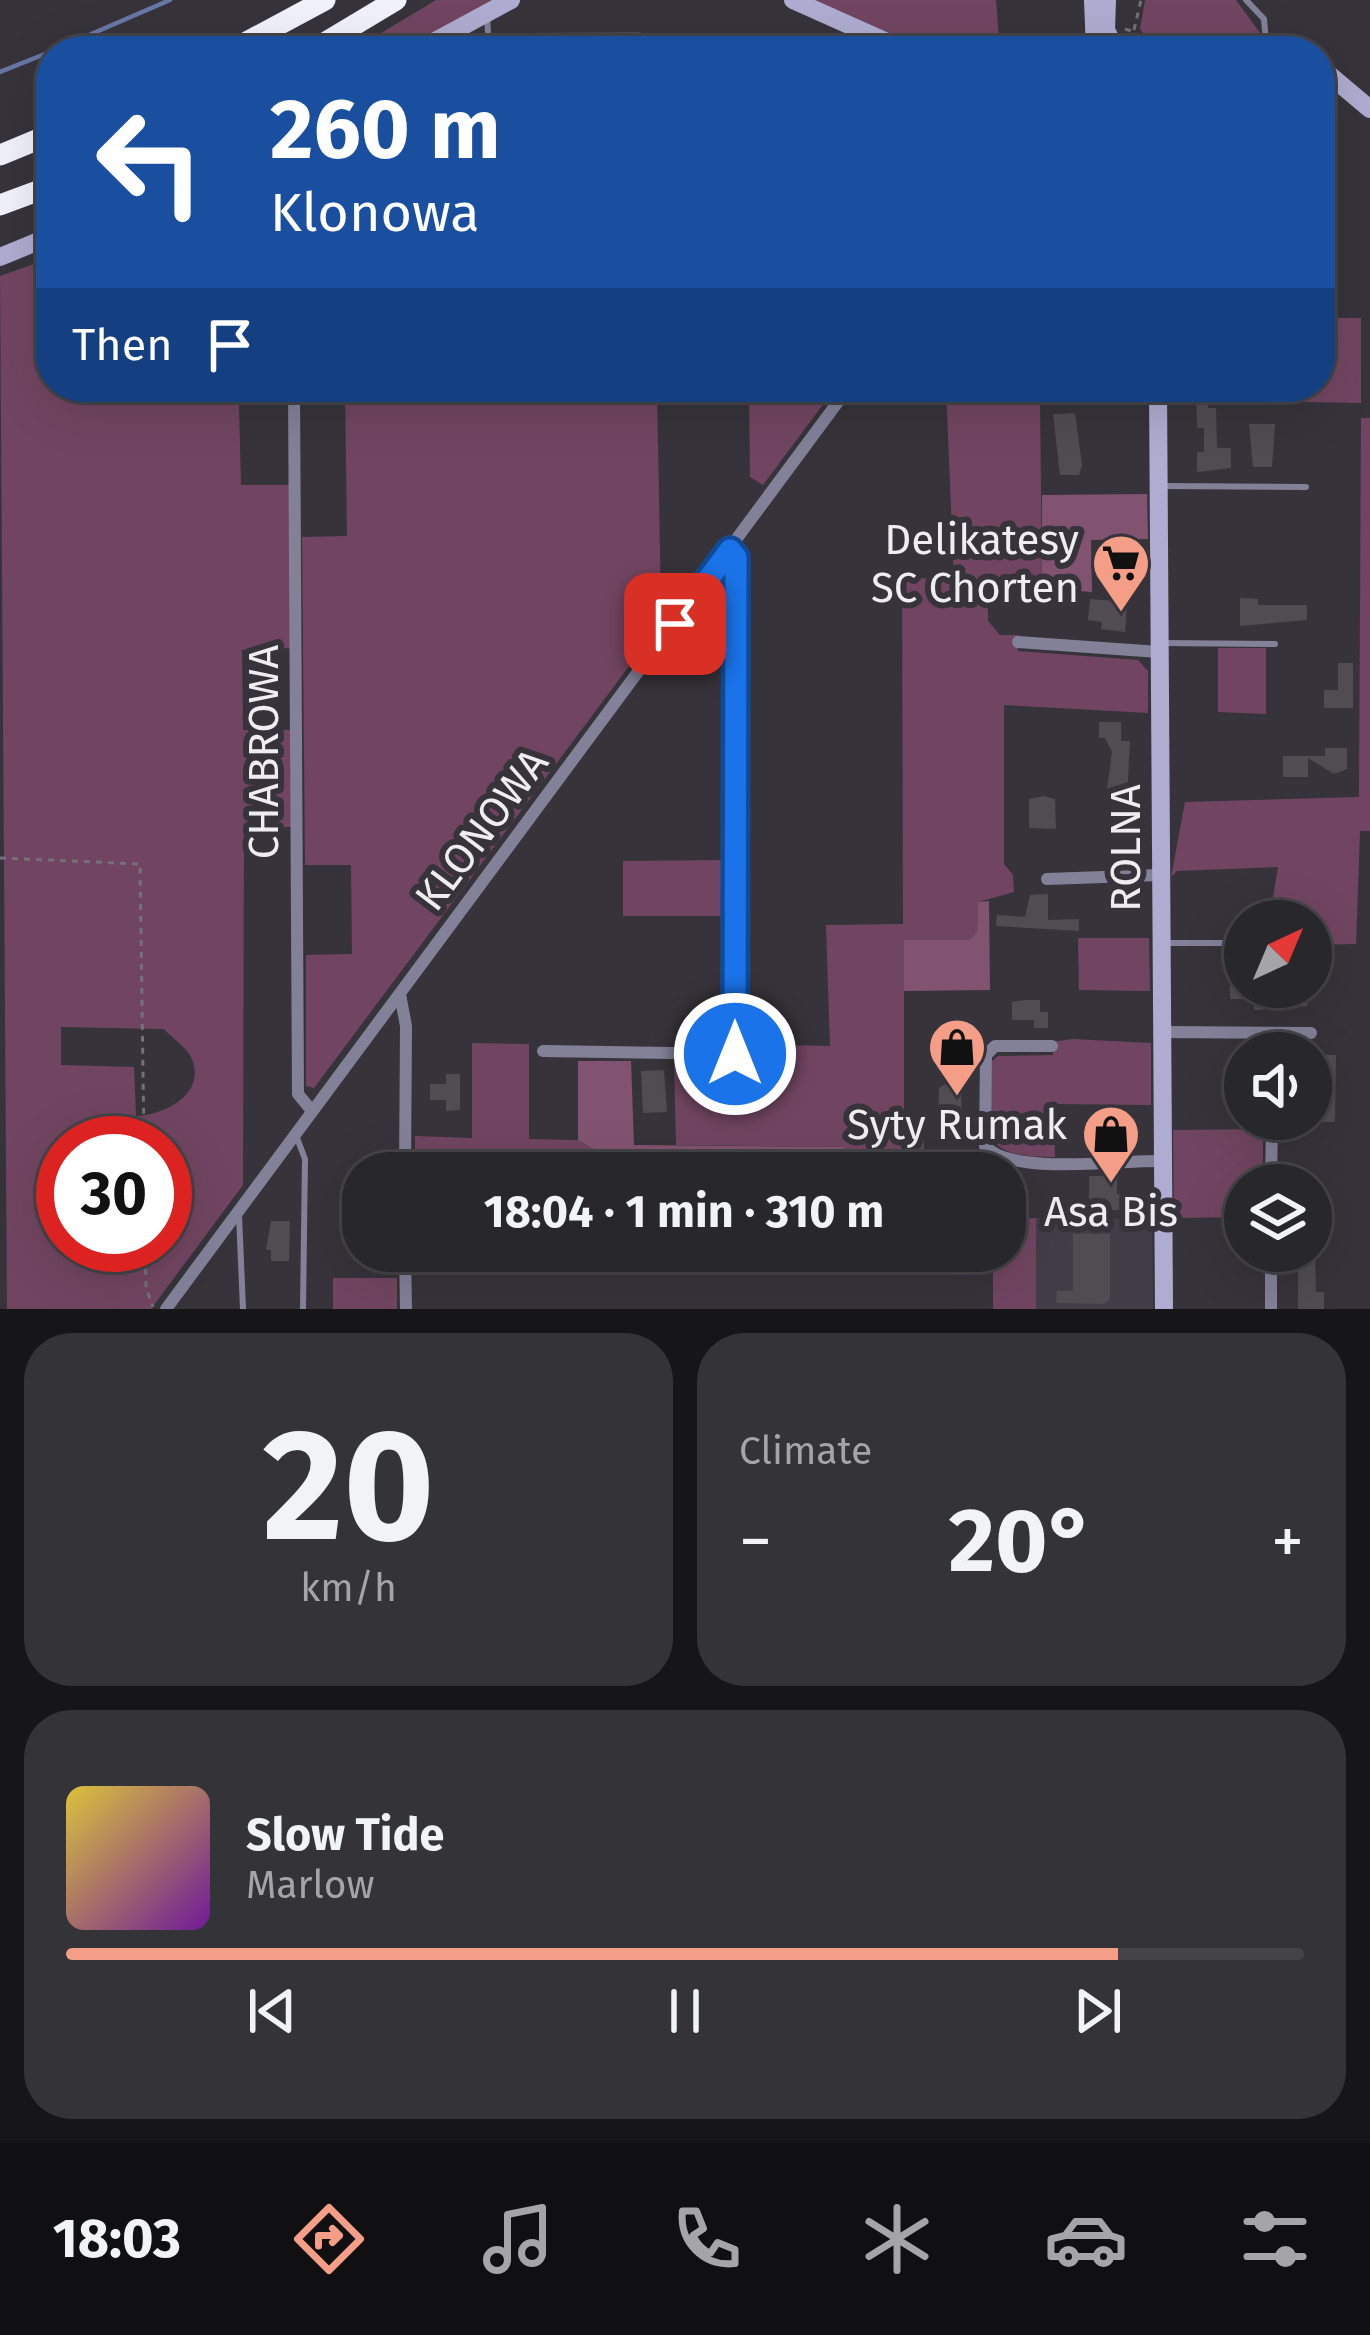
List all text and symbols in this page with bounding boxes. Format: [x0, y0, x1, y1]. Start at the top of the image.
text: 260 m [270, 79, 501, 180]
icon: left [72, 84, 228, 240]
text: Klonowa [270, 181, 480, 245]
icon: arrive [197, 312, 263, 378]
text: Then [72, 318, 173, 372]
place label: Delikatesy SC Chorten [871, 515, 1079, 613]
supermarket icon: Delikatesy SC Chorten [1090, 532, 1152, 614]
pin [624, 573, 726, 675]
icon: arrive [642, 591, 708, 657]
street label: CHABROWA [239, 645, 289, 859]
street label: KLONOWA [405, 739, 559, 920]
street label: ROLNA [1101, 784, 1151, 912]
north arrow [1224, 900, 1332, 1008]
map controls [1224, 900, 1332, 1272]
position arrow [672, 991, 798, 1117]
shop icon: Syty Rumak [926, 1016, 988, 1098]
button: sound [1224, 1032, 1332, 1140]
place label: Syty Rumak [847, 1100, 1068, 1150]
shop icon: Asa Bis [1080, 1103, 1142, 1185]
speed limit sign: 30 [36, 1116, 192, 1272]
button: layers [1224, 1164, 1332, 1272]
text: 18:04 · 1 min · 310 m [484, 1185, 884, 1239]
place label: Asa Bis [1044, 1187, 1178, 1237]
text: 20 [263, 1393, 434, 1580]
text: Climate [739, 1428, 872, 1474]
text: 20° [948, 1487, 1095, 1595]
text: − [739, 1502, 772, 1581]
text: + [1271, 1502, 1304, 1581]
text: km/h [300, 1565, 397, 1611]
text: Slow Tide [246, 1808, 444, 1862]
text: Marlow [246, 1862, 375, 1908]
icon: previous [239, 1978, 305, 2044]
icon: pause [652, 1978, 718, 2044]
icon: next [1065, 1978, 1131, 2044]
icon: directions [287, 2197, 371, 2281]
icon: music [476, 2197, 560, 2281]
icon: phone [665, 2197, 749, 2281]
icon: climate [855, 2197, 939, 2281]
icon: car [1044, 2197, 1128, 2281]
icon: filters [1233, 2197, 1317, 2281]
text: 18:03 [53, 2207, 181, 2271]

